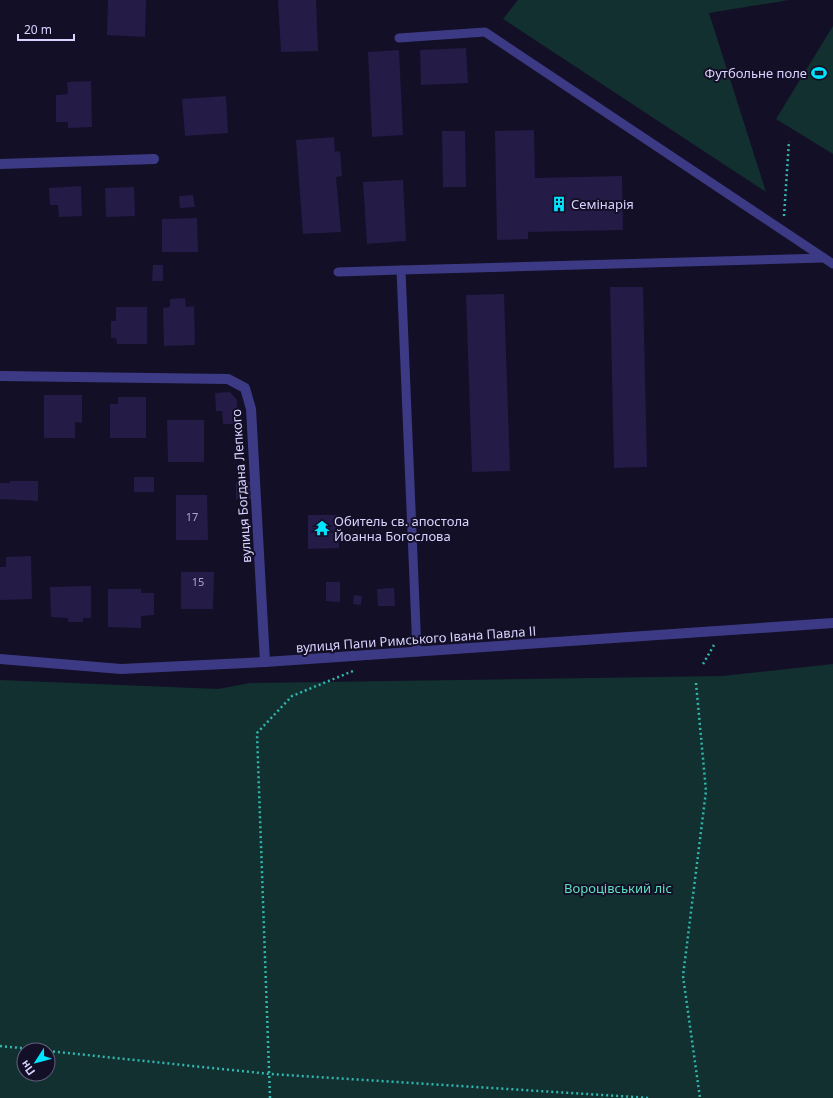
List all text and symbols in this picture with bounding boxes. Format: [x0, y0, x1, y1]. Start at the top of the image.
scale bar [18, 16, 74, 42]
text: 20 m [24, 21, 52, 38]
place label: Футбольне поле [705, 64, 807, 82]
sports icon: Футбольне поле [810, 64, 828, 82]
building icon: Семінарія [550, 195, 568, 213]
place label: Семінарія [571, 195, 634, 213]
street label: вулиця Богдана Лепкого [227, 408, 255, 563]
house number: 17 [186, 509, 198, 524]
place label: Обитель св. апостола Йоанна Богослова [334, 512, 469, 545]
temple icon: Обитель св. апостола Йоанна Богослова [313, 519, 331, 537]
house number: 15 [192, 574, 204, 589]
street label: вулиця Папи Римського Івана Павла ІІ [295, 622, 537, 656]
park label: Вороцівський ліс [564, 879, 672, 897]
north arrow [16, 1042, 56, 1082]
text: Пн [17, 1057, 38, 1079]

